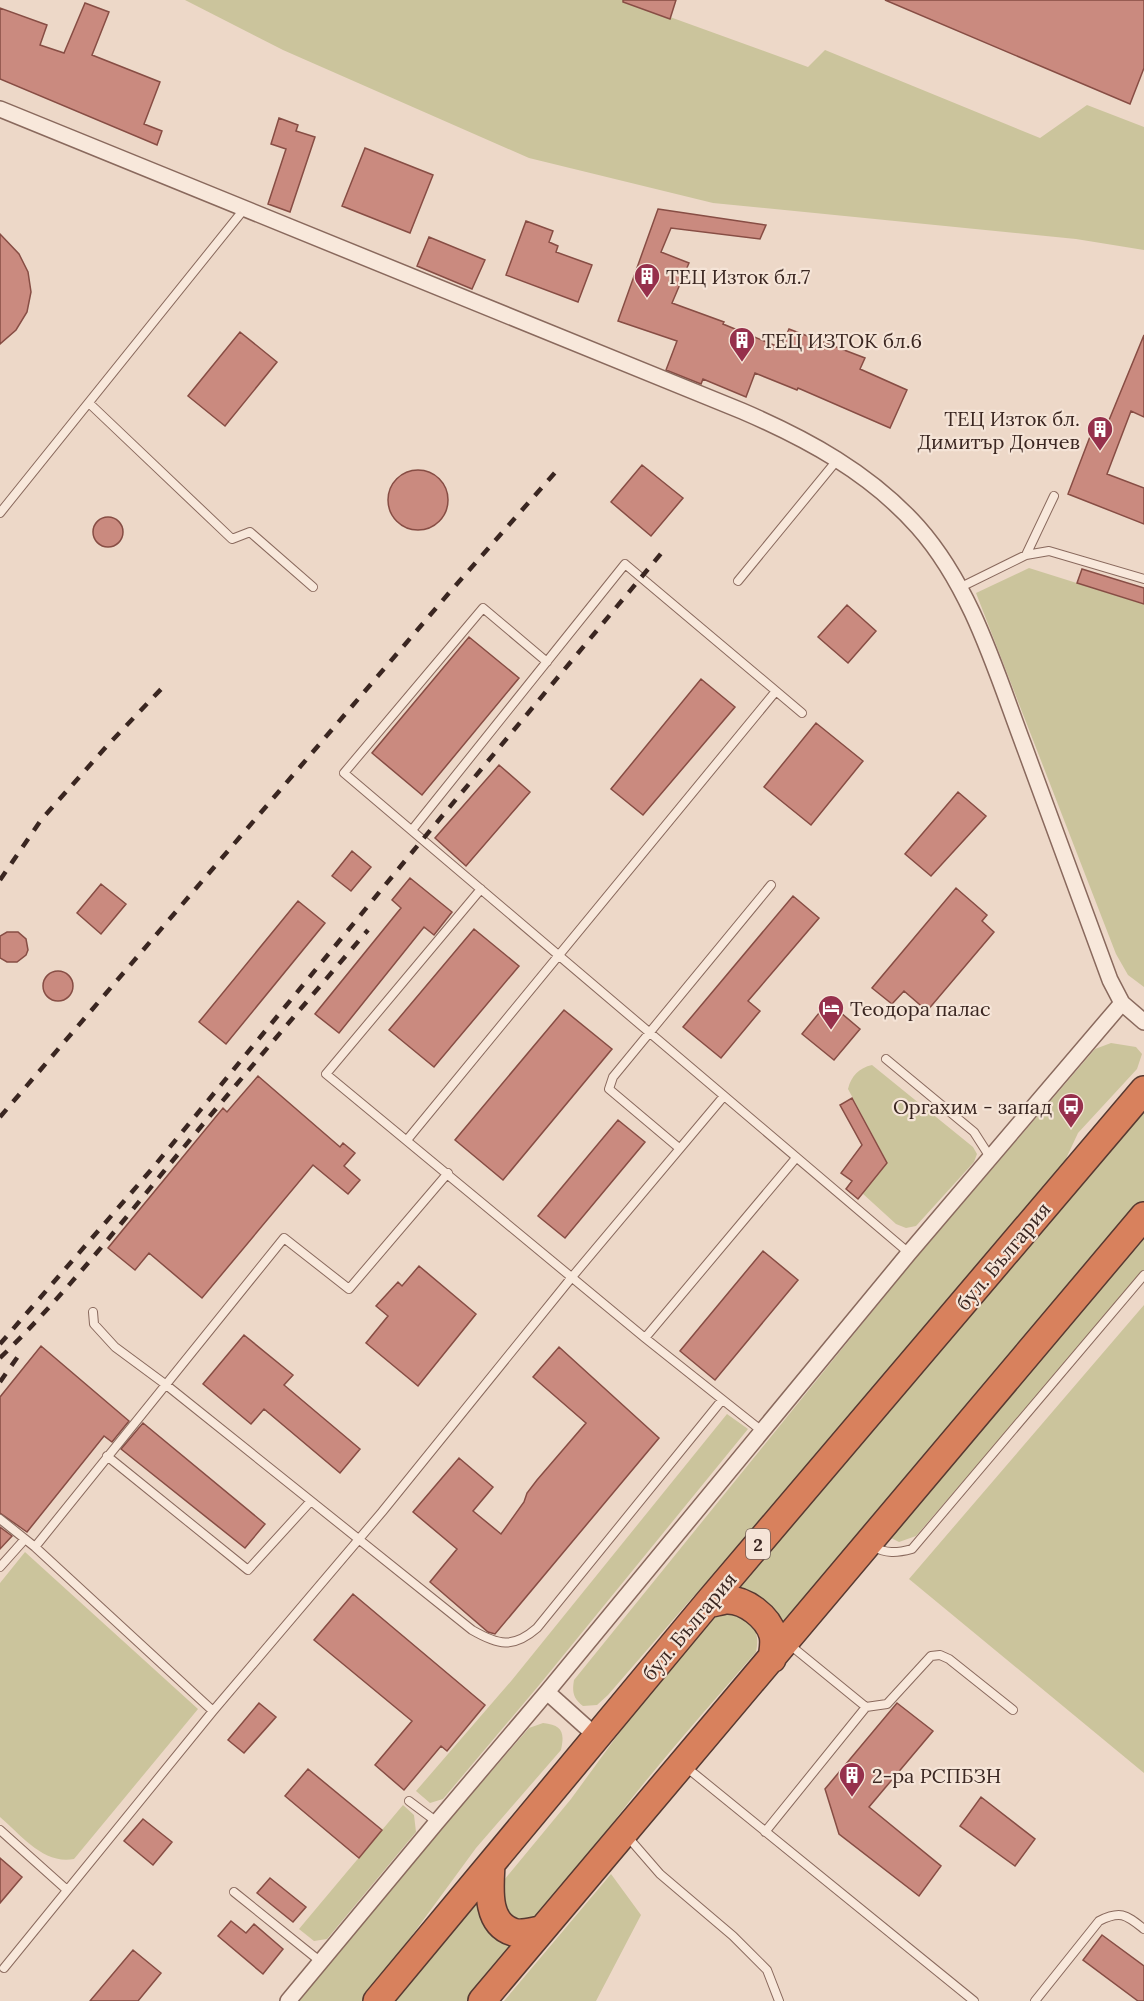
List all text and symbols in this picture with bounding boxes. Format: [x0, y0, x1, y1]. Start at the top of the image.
building icon: ТЕЦ Изток бл.7 [632, 261, 662, 299]
place label: ТЕЦ Изток бл.7 [666, 264, 810, 289]
building icon: ТЕЦ ИЗТОК бл.6 [727, 325, 757, 363]
place label: ТЕЦ ИЗТОК бл.6 [762, 328, 922, 353]
place label: ТЕЦ Изток бл. Димитър Дончев [917, 406, 1080, 454]
building icon: ТЕЦ Изток бл. Димитър Дончев [1085, 414, 1115, 452]
hotel icon: Теодора палас [816, 993, 846, 1031]
place label: Теодора палас [850, 996, 991, 1021]
bus stop icon: Оргахим - запад [1056, 1091, 1086, 1129]
place label: Оргахим - запад [893, 1094, 1052, 1119]
street label: бул. България [950, 1197, 1056, 1315]
road number: 2 [746, 1529, 770, 1559]
street label: бул. България [636, 1567, 742, 1685]
building icon: 2-ра РСПБЗН [837, 1760, 867, 1798]
place label: 2-ра РСПБЗН [872, 1763, 1001, 1788]

